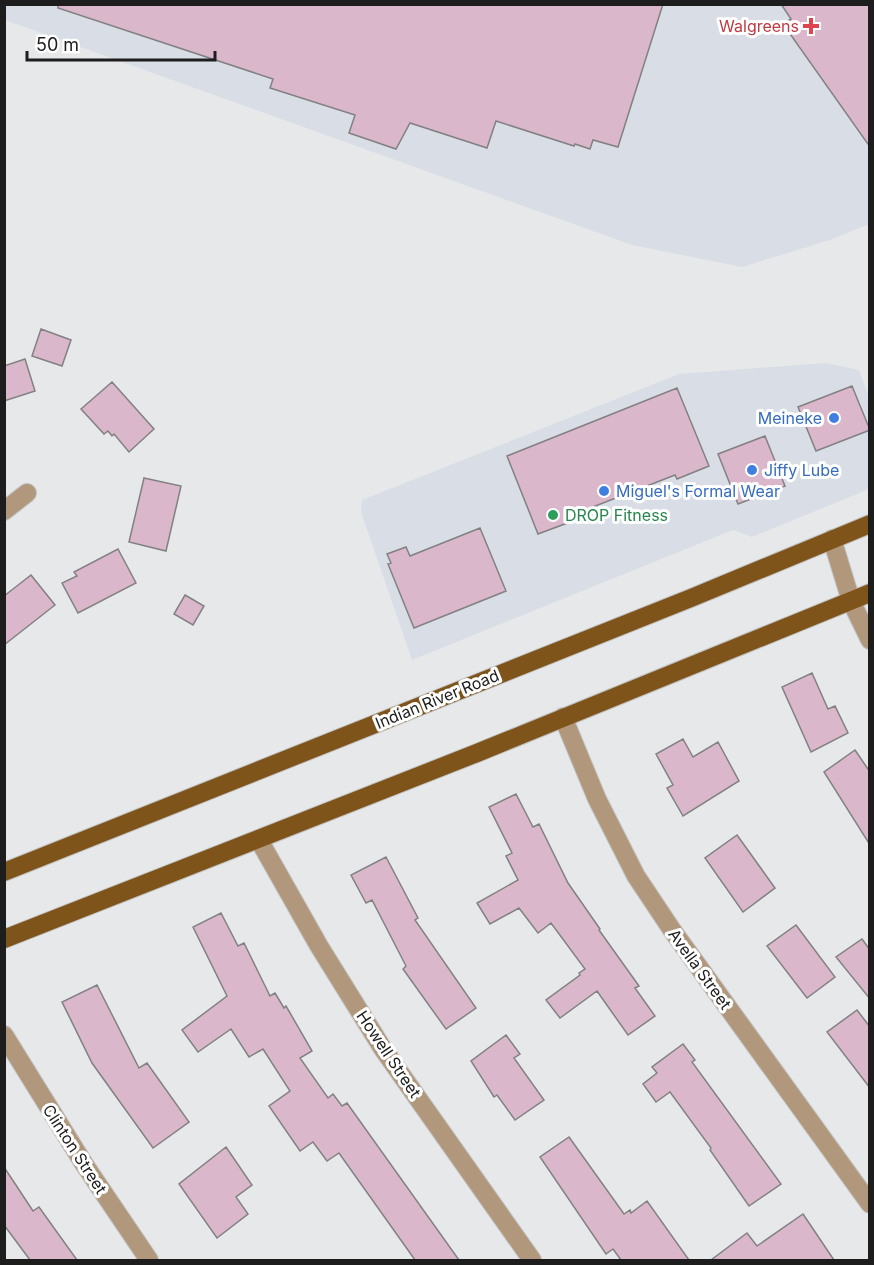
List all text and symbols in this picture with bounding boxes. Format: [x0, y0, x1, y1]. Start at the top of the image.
place label: Walgreens [719, 16, 799, 36]
marker: Walgreens [804, 19, 818, 33]
scale bar [27, 24, 214, 62]
text: 50 m [36, 34, 79, 55]
place label: Meineke [758, 408, 822, 428]
marker: Meineke [827, 411, 841, 425]
place label: Jiffy Lube [764, 460, 839, 480]
marker: Jiffy Lube [745, 463, 759, 477]
place label: Miguel's Formal Wear [616, 481, 780, 501]
marker: Miguel's Formal Wear [597, 484, 611, 498]
place label: DROP Fitness [565, 505, 668, 525]
marker: DROP Fitness [546, 508, 560, 522]
street label: Indian River Road [372, 665, 502, 733]
street label: Avella Street [664, 925, 736, 1013]
street label: Howell Street [353, 1007, 425, 1101]
street label: Clinton Street [39, 1100, 111, 1198]

